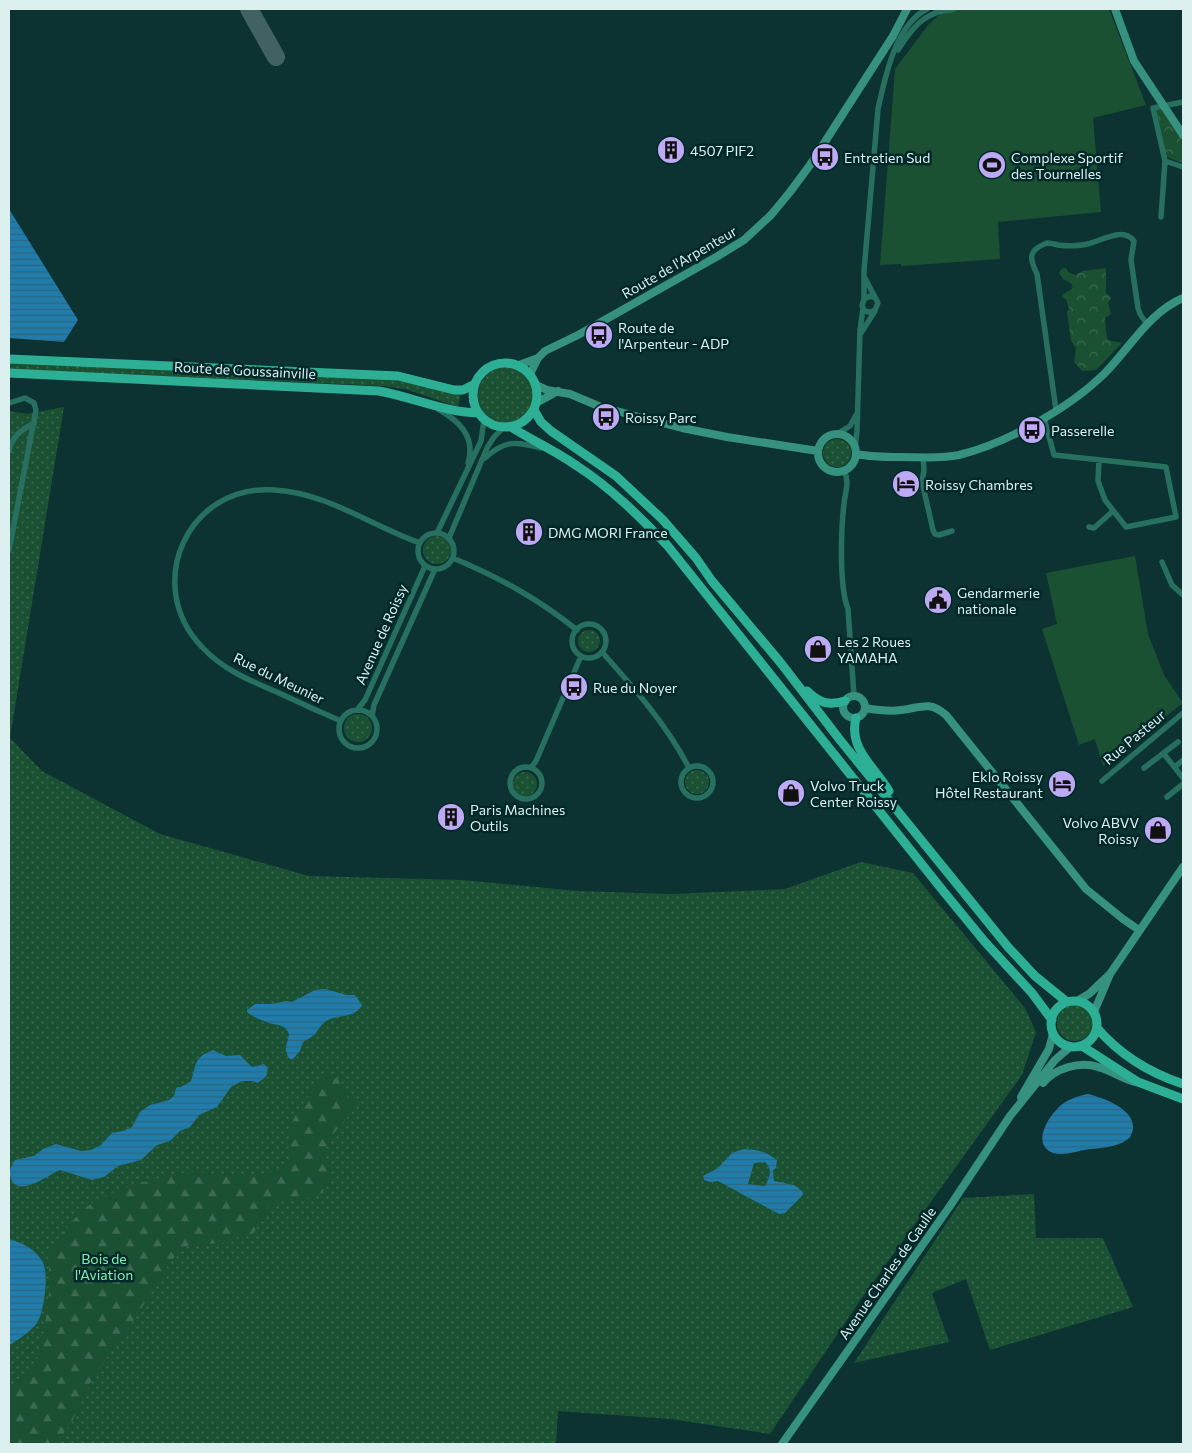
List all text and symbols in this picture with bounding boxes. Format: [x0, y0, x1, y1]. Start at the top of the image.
building icon: 4507 PIF2 [656, 135, 686, 165]
place label: 4507 PIF2 [690, 142, 754, 159]
bus stop icon: Entretien Sud [810, 142, 840, 172]
place label: Entretien Sud [844, 149, 930, 166]
place label: Complexe Sportif des Tournelles [1011, 149, 1123, 182]
sports icon: Complexe Sportif des Tournelles [977, 150, 1007, 180]
street label: Route de l'Arpenteur [618, 222, 740, 302]
place label: Route de l'Arpenteur - ADP [618, 319, 729, 352]
bus stop icon: Route de l'Arpenteur - ADP [584, 320, 614, 350]
street label: Route de Goussainville [174, 358, 316, 382]
bus stop icon: Roissy Parc [591, 402, 621, 432]
place label: Roissy Parc [625, 409, 697, 426]
bus stop icon: Passerelle [1017, 415, 1047, 445]
place label: Passerelle [1051, 422, 1114, 439]
hotel icon: Roissy Chambres [891, 469, 921, 499]
place label: Roissy Chambres [925, 476, 1033, 493]
building icon: DMG MORI France [514, 517, 544, 547]
place label: DMG MORI France [548, 524, 668, 541]
street label: Avenue de Roissy [351, 581, 411, 687]
place label: Gendarmerie nationale [957, 584, 1040, 617]
public building icon: Gendarmerie nationale [923, 585, 953, 615]
place label: Les 2 Roues YAMAHA [837, 633, 911, 666]
shop icon: Les 2 Roues YAMAHA [803, 634, 833, 664]
street label: Rue du Meunier [231, 649, 328, 708]
bus stop icon: Rue du Noyer [559, 672, 589, 702]
place label: Rue du Noyer [593, 679, 678, 696]
street label: Rue Pasteur [1099, 706, 1169, 768]
place label: Eklo Roissy Hôtel Restaurant [935, 768, 1043, 801]
hotel icon: Eklo Roissy Hôtel Restaurant [1047, 769, 1077, 799]
place label: Volvo Truck Center Roissy [810, 777, 897, 810]
shop icon: Volvo Truck Center Roissy [776, 778, 806, 808]
place label: Paris Machines Outils [470, 801, 565, 834]
building icon: Paris Machines Outils [436, 802, 466, 832]
place label: Volvo ABVV Roissy [1063, 814, 1139, 847]
shop icon: Volvo ABVV Roissy [1143, 815, 1173, 845]
street label: Avenue Charles de Gaulle [835, 1203, 939, 1343]
park label: Bois de l'Aviation [75, 1250, 133, 1283]

